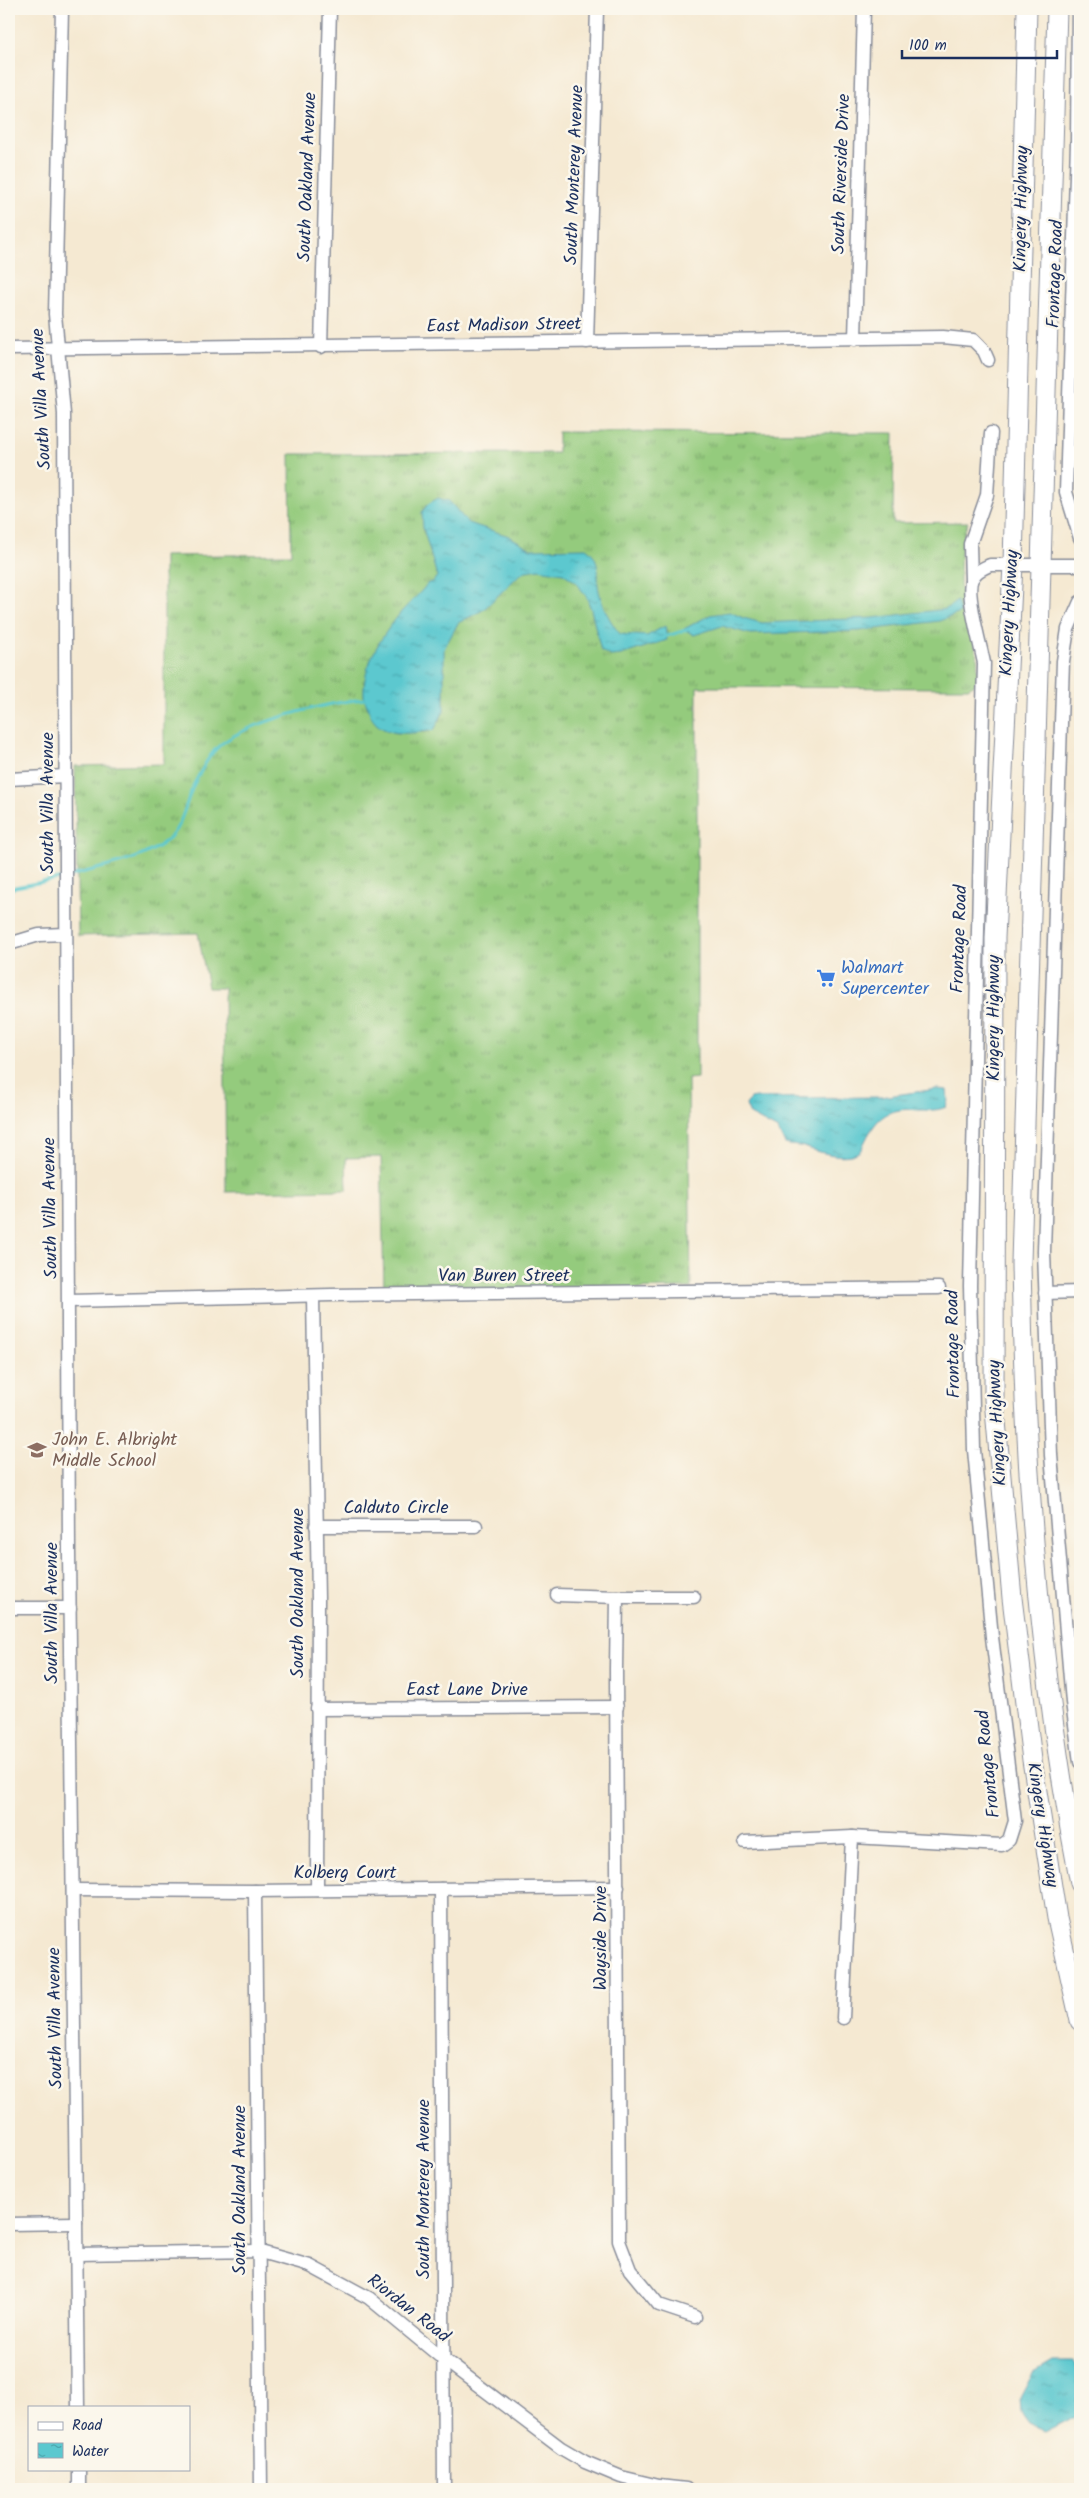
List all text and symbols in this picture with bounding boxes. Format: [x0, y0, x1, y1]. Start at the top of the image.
scale bar [902, 28, 1056, 60]
text: 100 m [909, 34, 947, 58]
street label: South Monterey Avenue [557, 85, 593, 265]
street label: South Oakland Avenue [291, 92, 325, 262]
street label: South Riverside Drive [825, 93, 859, 255]
street label: Kingery Highway [1006, 145, 1038, 272]
street label: Frontage Road [1040, 218, 1072, 329]
street label: East Madison Street [426, 310, 583, 342]
street label: South Villa Avenue [24, 328, 60, 470]
street label: Kingery Highway [992, 549, 1028, 677]
street label: South Villa Avenue [34, 732, 63, 874]
street label: Frontage Road [944, 883, 976, 994]
place label: Walmart Supercenter [841, 954, 930, 1004]
street label: Kingery Highway [980, 954, 1009, 1081]
supermarket icon: Walmart Supercenter [815, 967, 837, 989]
street label: South Villa Avenue [35, 1137, 67, 1279]
street label: Van Buren Street [438, 1262, 571, 1291]
street label: Frontage Road [939, 1289, 969, 1398]
street label: Kingery Highway [980, 1359, 1016, 1487]
place label: John E. Albright Middle School [52, 1426, 178, 1476]
school or university icon: John E. Albright Middle School [26, 1439, 48, 1461]
street label: Calduto Circle [343, 1494, 449, 1523]
street label: South Oakland Avenue [284, 1508, 313, 1678]
street label: South Villa Avenue [38, 1542, 67, 1684]
street label: East Lane Drive [406, 1676, 528, 1705]
street label: Frontage Road [969, 1708, 1009, 1819]
street label: Kingery Highway [1018, 1760, 1066, 1890]
street label: Kolberg Court [294, 1859, 398, 1888]
street label: Wayside Drive [587, 1886, 616, 1990]
street label: South Villa Avenue [40, 1947, 72, 2089]
street label: South Monterey Avenue [410, 2099, 439, 2279]
street label: South Oakland Avenue [226, 2105, 255, 2275]
street label: Riordan Road [360, 2267, 457, 2352]
legend [28, 2406, 190, 2470]
text: Road [72, 2414, 103, 2438]
text: Water [72, 2440, 109, 2464]

